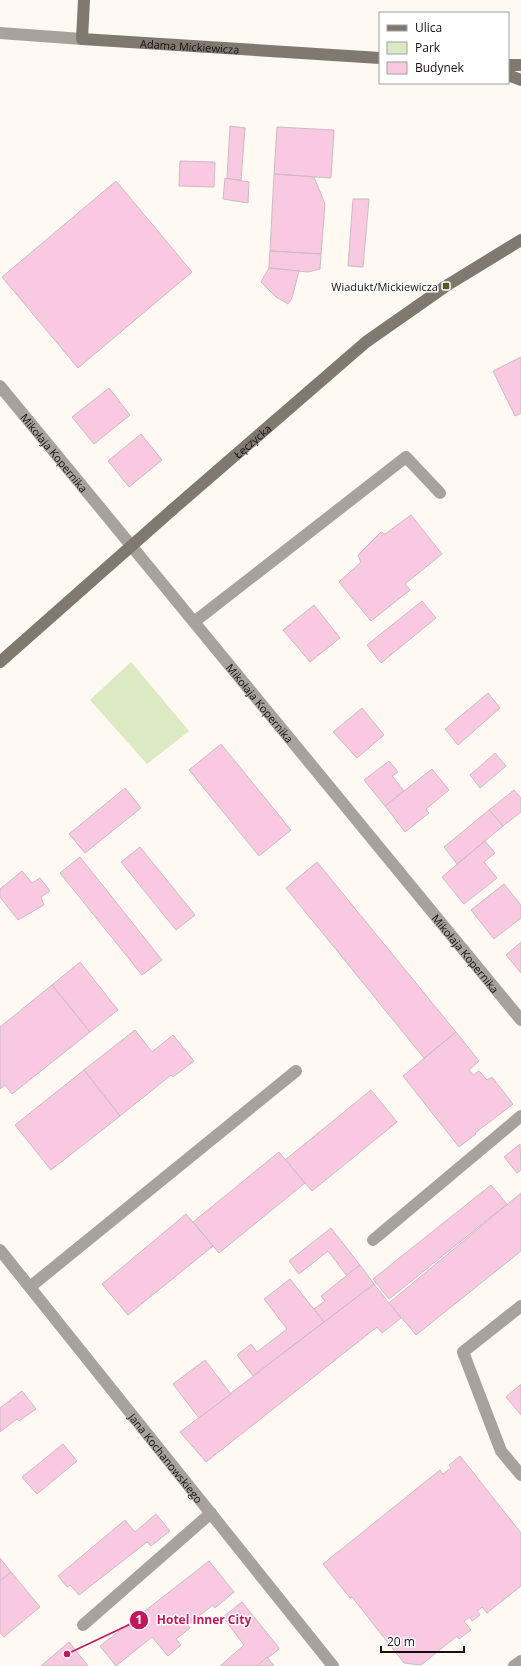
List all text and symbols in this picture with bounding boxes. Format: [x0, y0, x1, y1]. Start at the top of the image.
legend [379, 12, 509, 84]
text: Ulica [415, 19, 442, 36]
street label: Adama Mickiewicza [140, 35, 240, 57]
text: Park [415, 39, 441, 56]
text: Budynek [415, 59, 465, 76]
place label: Wiadukt/Mickiewicza [331, 279, 438, 294]
marker: Wiadukt/Mickiewicza [441, 281, 451, 291]
street label: Mikołaja Kopernika [18, 410, 92, 495]
street label: Łęczycka [230, 420, 274, 461]
street label: Mikołaja Kopernika [223, 660, 297, 745]
street label: Mikołaja Kopernika [429, 910, 503, 996]
street label: Jana Kochanowskiego [125, 1409, 207, 1506]
callout: Hotel Inner City [129, 1608, 260, 1632]
text: 1 [136, 1611, 142, 1628]
text: Hotel Inner City [157, 1611, 251, 1628]
scale bar [381, 1628, 464, 1654]
text: 20 m [387, 1633, 415, 1650]

